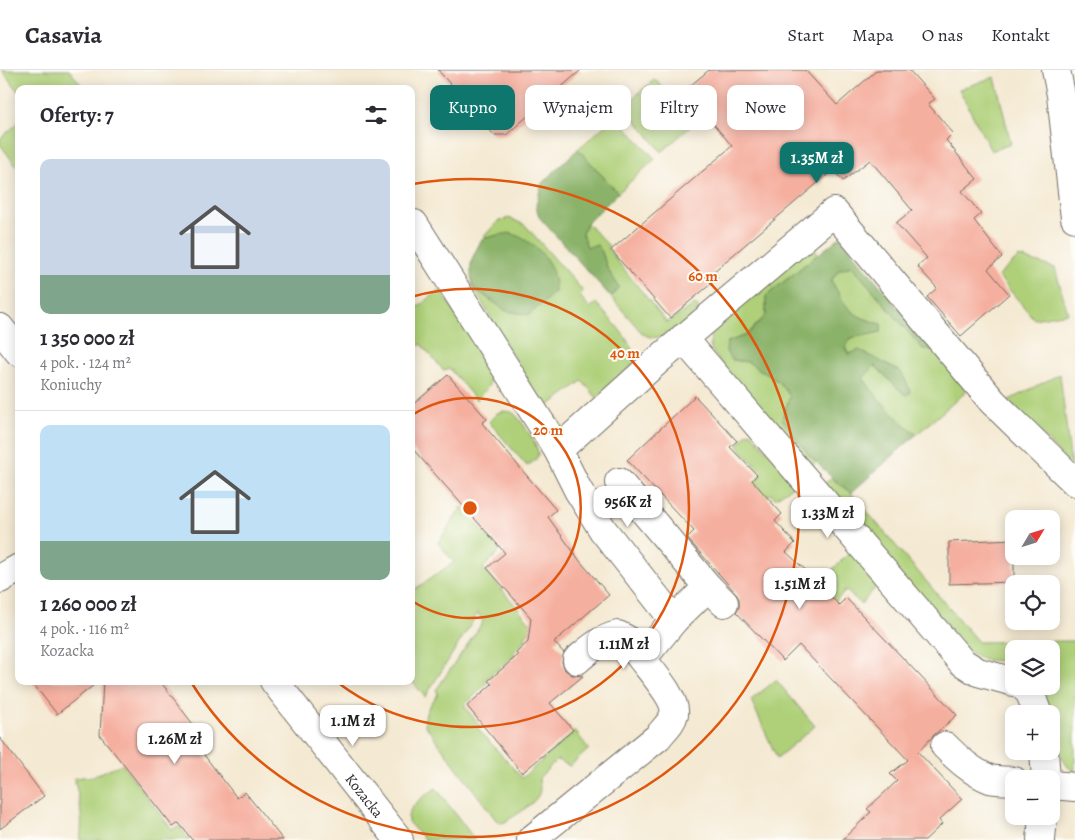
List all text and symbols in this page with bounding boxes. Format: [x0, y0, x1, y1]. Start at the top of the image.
text: Casavia [25, 19, 102, 51]
text: Start [788, 23, 824, 47]
text: Mapa [852, 23, 894, 47]
text: O nas [922, 23, 963, 47]
text: Kontakt [991, 23, 1050, 47]
chip: Kupno [430, 85, 515, 130]
chip: Wynajem [525, 85, 631, 130]
chip: Filtry [641, 85, 717, 130]
chip: Nowe [727, 85, 804, 130]
text: Oferty: 7 [40, 101, 114, 129]
icon: filters [362, 101, 390, 129]
pin: 1.35M zł [765, 142, 869, 184]
text: 1.35M zł [791, 147, 843, 169]
icon: home [170, 192, 260, 282]
text: 60 m [688, 266, 718, 286]
text: 1 350 000 zł [40, 324, 135, 352]
text: 40 m [610, 343, 640, 363]
text: 4 pok. · 124 m² [40, 352, 131, 374]
text: Koniuchy [40, 374, 102, 396]
text: 20 m [533, 420, 563, 440]
icon: home [170, 457, 260, 547]
pin: 956K zł [582, 486, 674, 528]
text: 956K zł [604, 491, 652, 513]
pin: 1.33M zł [776, 496, 880, 539]
centre of rings [461, 499, 479, 517]
text: 1.33M zł [802, 502, 854, 524]
north arrow [1005, 510, 1060, 565]
map controls [1005, 510, 1060, 825]
pin: 1.51M zł [748, 568, 852, 610]
text: 1.51M zł [774, 573, 826, 595]
button: locate [1005, 575, 1060, 630]
text: 1 260 000 zł [40, 590, 137, 618]
text: 4 pok. · 116 m² [40, 618, 129, 640]
pin: 1.11M zł [572, 628, 676, 670]
text: 1.11M zł [599, 633, 649, 655]
text: Kozacka [40, 640, 94, 662]
button: layers [1005, 640, 1060, 695]
pin: 1.1M zł [307, 704, 399, 747]
button: + [1005, 705, 1060, 760]
text: 1.1M zł [331, 710, 375, 732]
pin: 1.26M zł [123, 722, 227, 765]
text: 1.26M zł [148, 728, 202, 750]
street label: Kozacka [341, 770, 388, 822]
button: − [1005, 770, 1060, 825]

